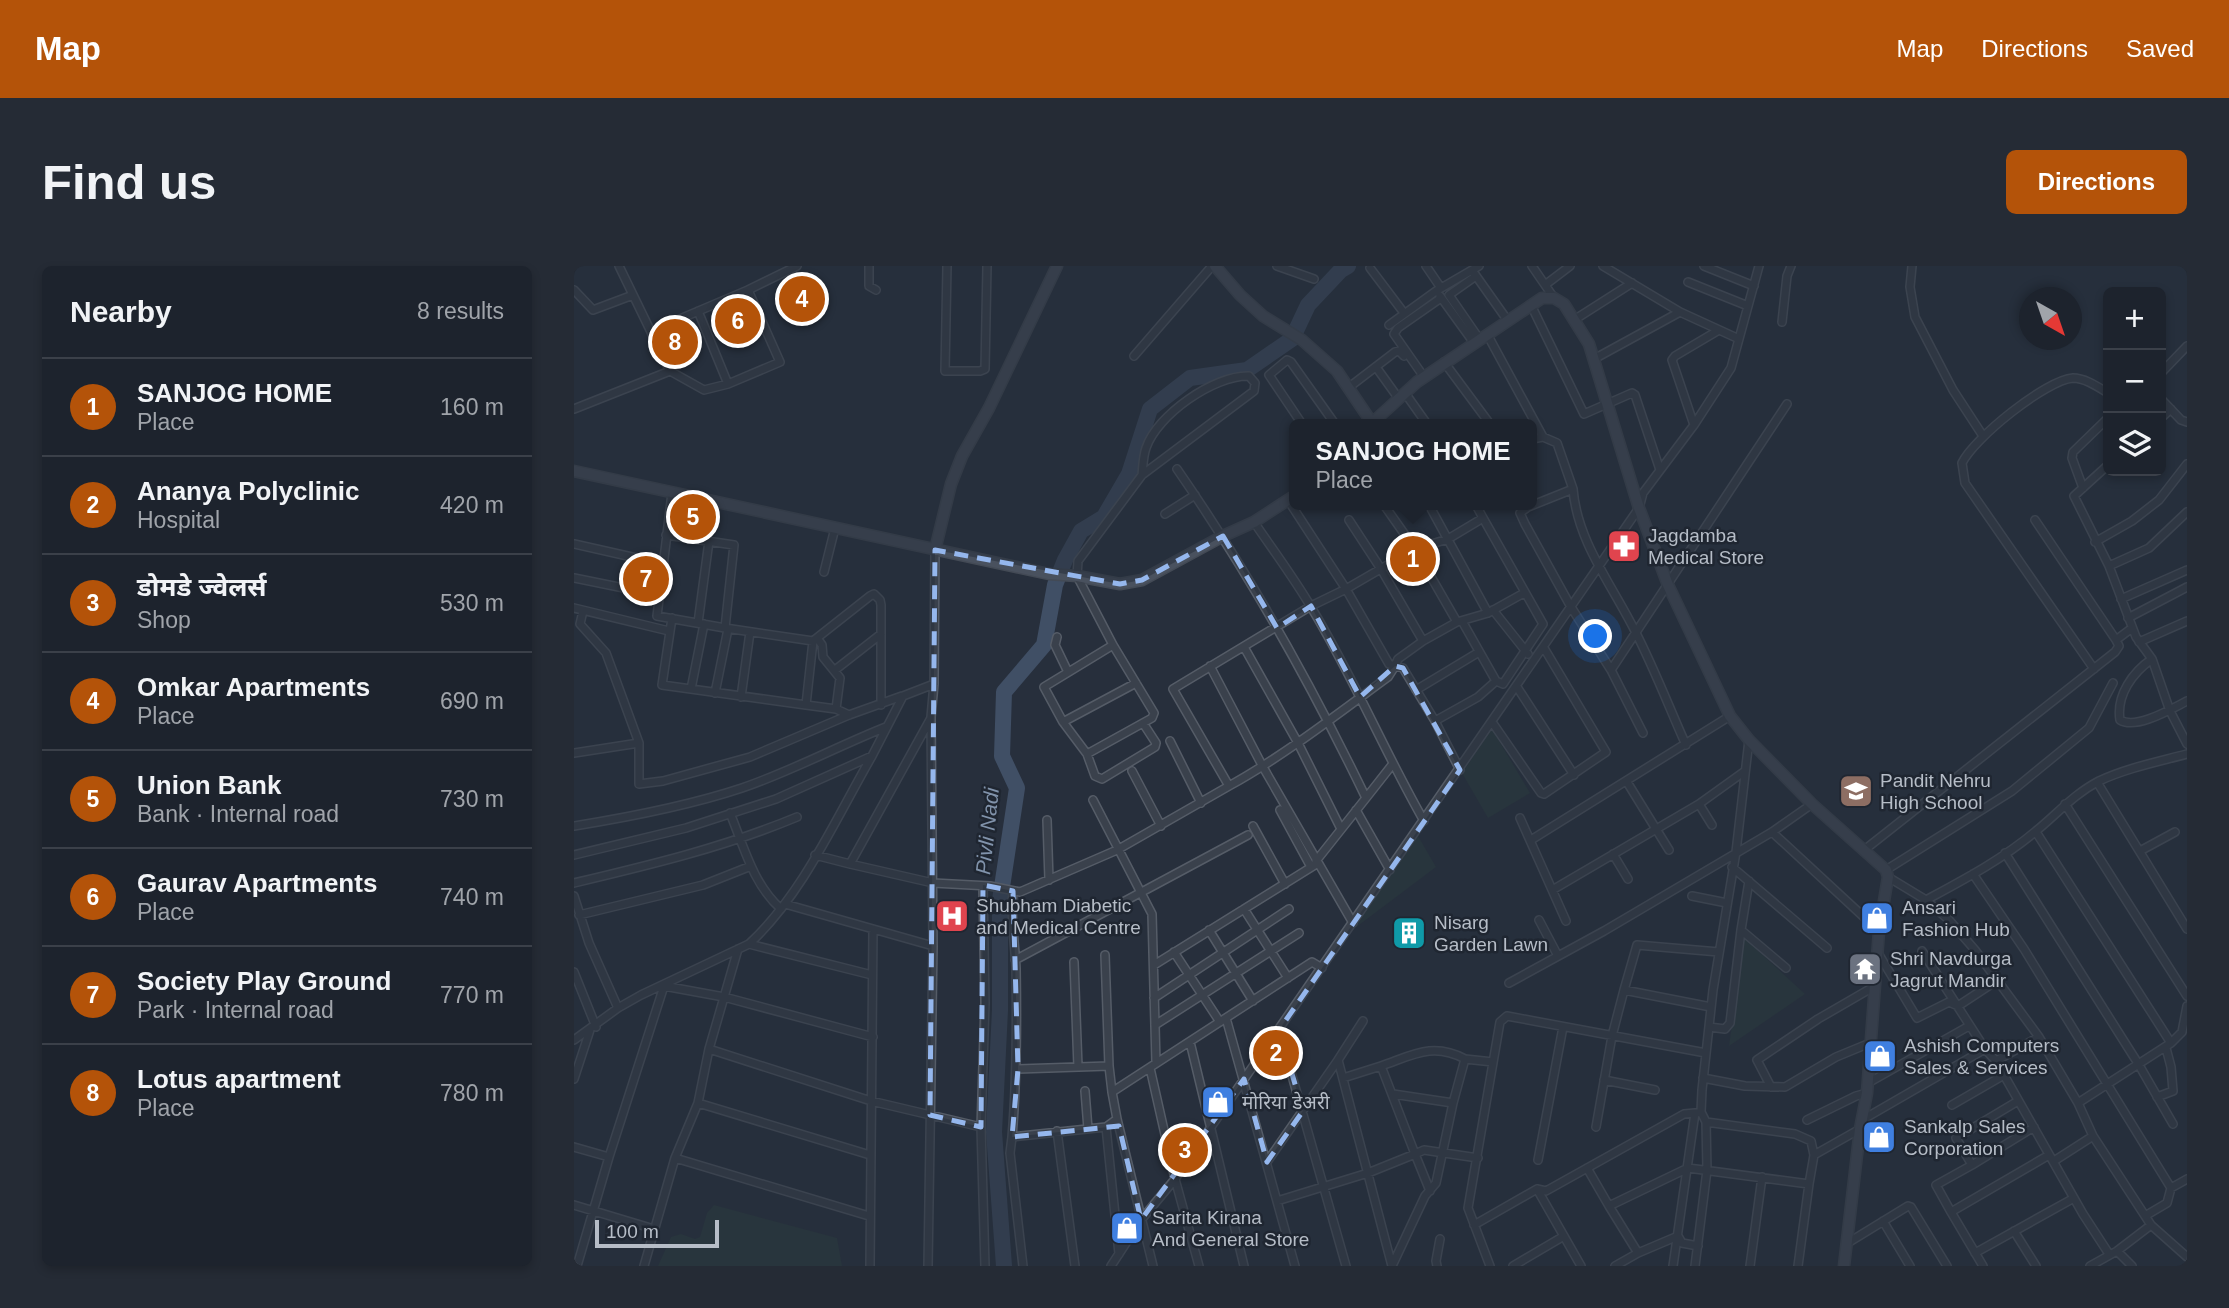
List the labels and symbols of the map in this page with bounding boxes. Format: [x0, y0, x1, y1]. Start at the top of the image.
pin: 4 [779, 273, 825, 325]
north arrow [2019, 287, 2082, 350]
pin: 6 [715, 295, 761, 347]
pin: 8 [652, 316, 698, 368]
pin: 5 [670, 491, 716, 543]
place label: Jagdamba Medical Store [1648, 525, 1764, 568]
pharmacy icon: Jagdamba Medical Store [1605, 527, 1643, 565]
pin: 1 [1390, 533, 1436, 585]
pin: 7 [623, 553, 669, 605]
your location [1578, 619, 1612, 653]
place label: Pandit Nehru High School [1880, 770, 1991, 813]
school or university icon: Pandit Nehru High School [1837, 772, 1875, 810]
water label: Pivli Nadi [971, 785, 1003, 876]
place label: Shubham Diabetic and Medical Centre [976, 895, 1141, 938]
hospital icon: Shubham Diabetic and Medical Centre [933, 897, 971, 935]
place label: Ansari Fashion Hub [1902, 897, 2010, 940]
shop icon: Ansari Fashion Hub [1858, 899, 1896, 937]
place label: Nisarg Garden Lawn [1434, 912, 1548, 955]
building icon: Nisarg Garden Lawn [1390, 914, 1428, 952]
place label: Shri Navdurga Jagrut Mandir [1890, 948, 2012, 991]
temple icon: Shri Navdurga Jagrut Mandir [1846, 950, 1884, 988]
pin: 2 [1253, 1027, 1299, 1079]
place label: Ashish Computers Sales & Services [1904, 1035, 2059, 1078]
shop icon: Ashish Computers Sales & Services [1861, 1037, 1899, 1075]
shop icon: मोरिया डेअरी [1199, 1083, 1237, 1121]
place label: मोरिया डेअरी [1242, 1091, 1331, 1113]
place label: Sankalp Sales Corporation [1904, 1116, 2025, 1159]
shop icon: Sankalp Sales Corporation [1860, 1118, 1898, 1156]
pin: 3 [1162, 1124, 1208, 1176]
place label: Sarita Kirana And General Store [1152, 1207, 1309, 1250]
shop icon: Sarita Kirana And General Store [1108, 1209, 1146, 1247]
scale bar [595, 1217, 719, 1249]

